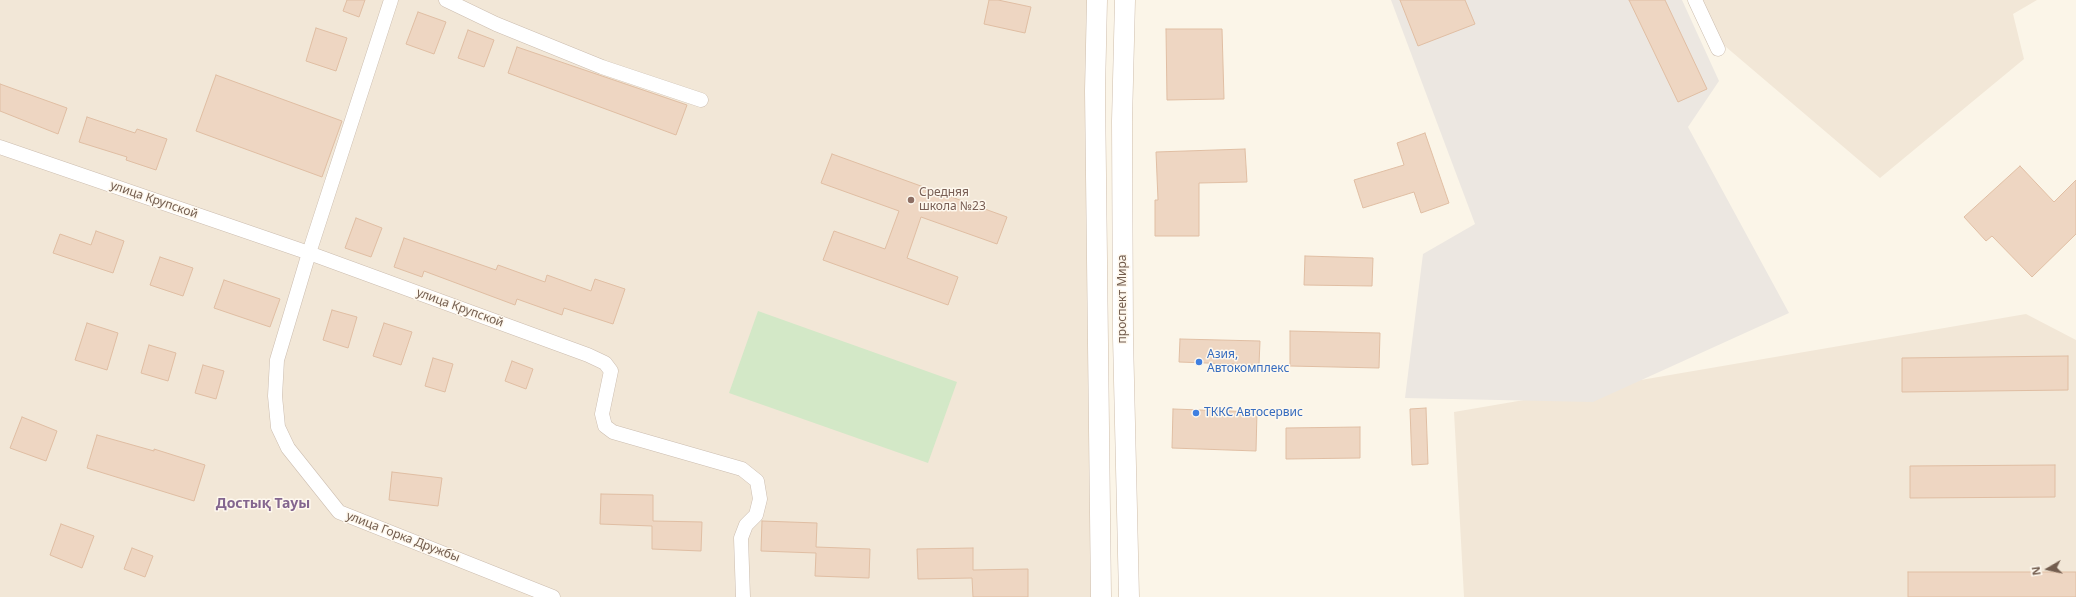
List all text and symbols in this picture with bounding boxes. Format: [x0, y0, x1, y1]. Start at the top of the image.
street label: улица Крупской [108, 178, 200, 222]
place label: Средняя школа №23 [919, 186, 986, 214]
marker: Средняя школа №23 [906, 195, 916, 205]
street label: проспект Мира [1116, 255, 1130, 343]
street label: улица Крупской [415, 286, 505, 330]
place label: Азия, Автокомплекс [1207, 348, 1289, 376]
marker: Азия, Автокомплекс [1194, 357, 1204, 367]
place label: ТККС Автосервис [1204, 406, 1303, 420]
marker: ТККС Автосервис [1191, 408, 1201, 418]
district label: Достық Тауы [216, 496, 310, 512]
street label: улица Горка Дружбы [344, 509, 462, 565]
north arrow [2028, 549, 2068, 589]
text: N [2028, 565, 2044, 577]

